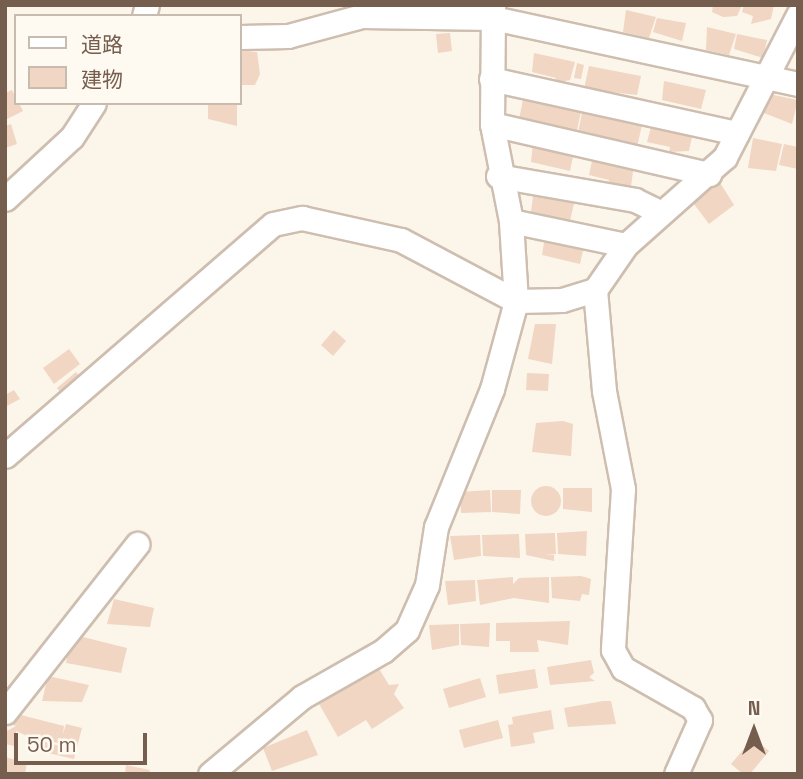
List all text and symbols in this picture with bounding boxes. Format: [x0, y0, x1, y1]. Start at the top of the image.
legend [14, 14, 242, 105]
text: 道路 [81, 31, 123, 58]
text: 建物 [81, 66, 123, 93]
north arrow [719, 695, 789, 765]
text: N [748, 696, 760, 721]
scale bar [18, 720, 150, 764]
text: 50 m [27, 731, 77, 758]

